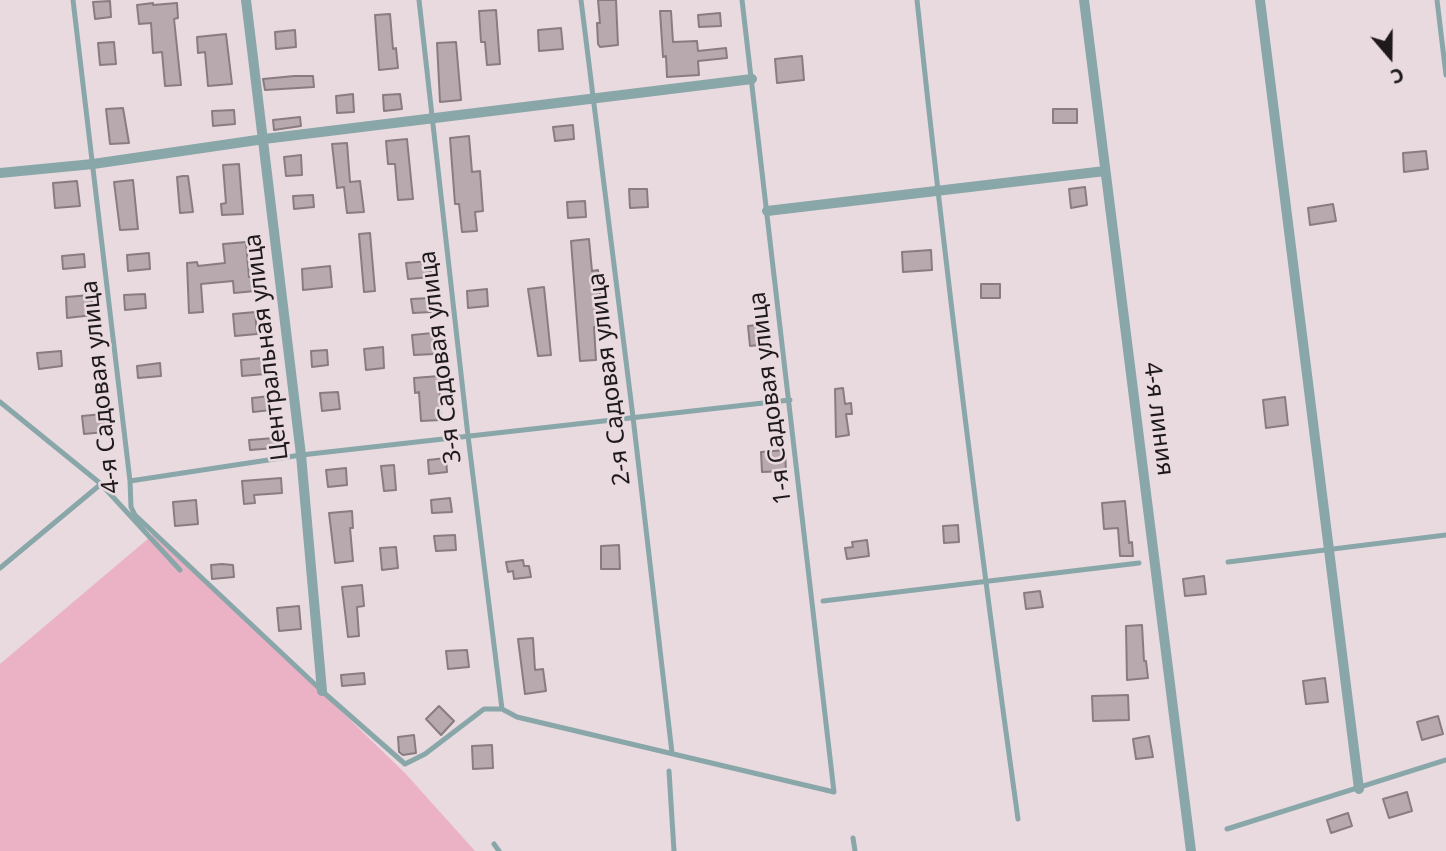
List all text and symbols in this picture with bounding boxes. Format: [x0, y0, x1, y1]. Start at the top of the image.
north arrow [1355, 21, 1425, 91]
text: С [1387, 61, 1407, 90]
street label: Центральная улица [239, 232, 295, 462]
street label: 3-я Садовая улица [414, 249, 468, 465]
street label: 2-я Садовая улица [583, 271, 637, 487]
street label: 4-я Садовая улица [75, 279, 127, 495]
street label: 1-я Садовая улица [744, 290, 798, 506]
street label: 4-я линия [1137, 361, 1179, 477]

